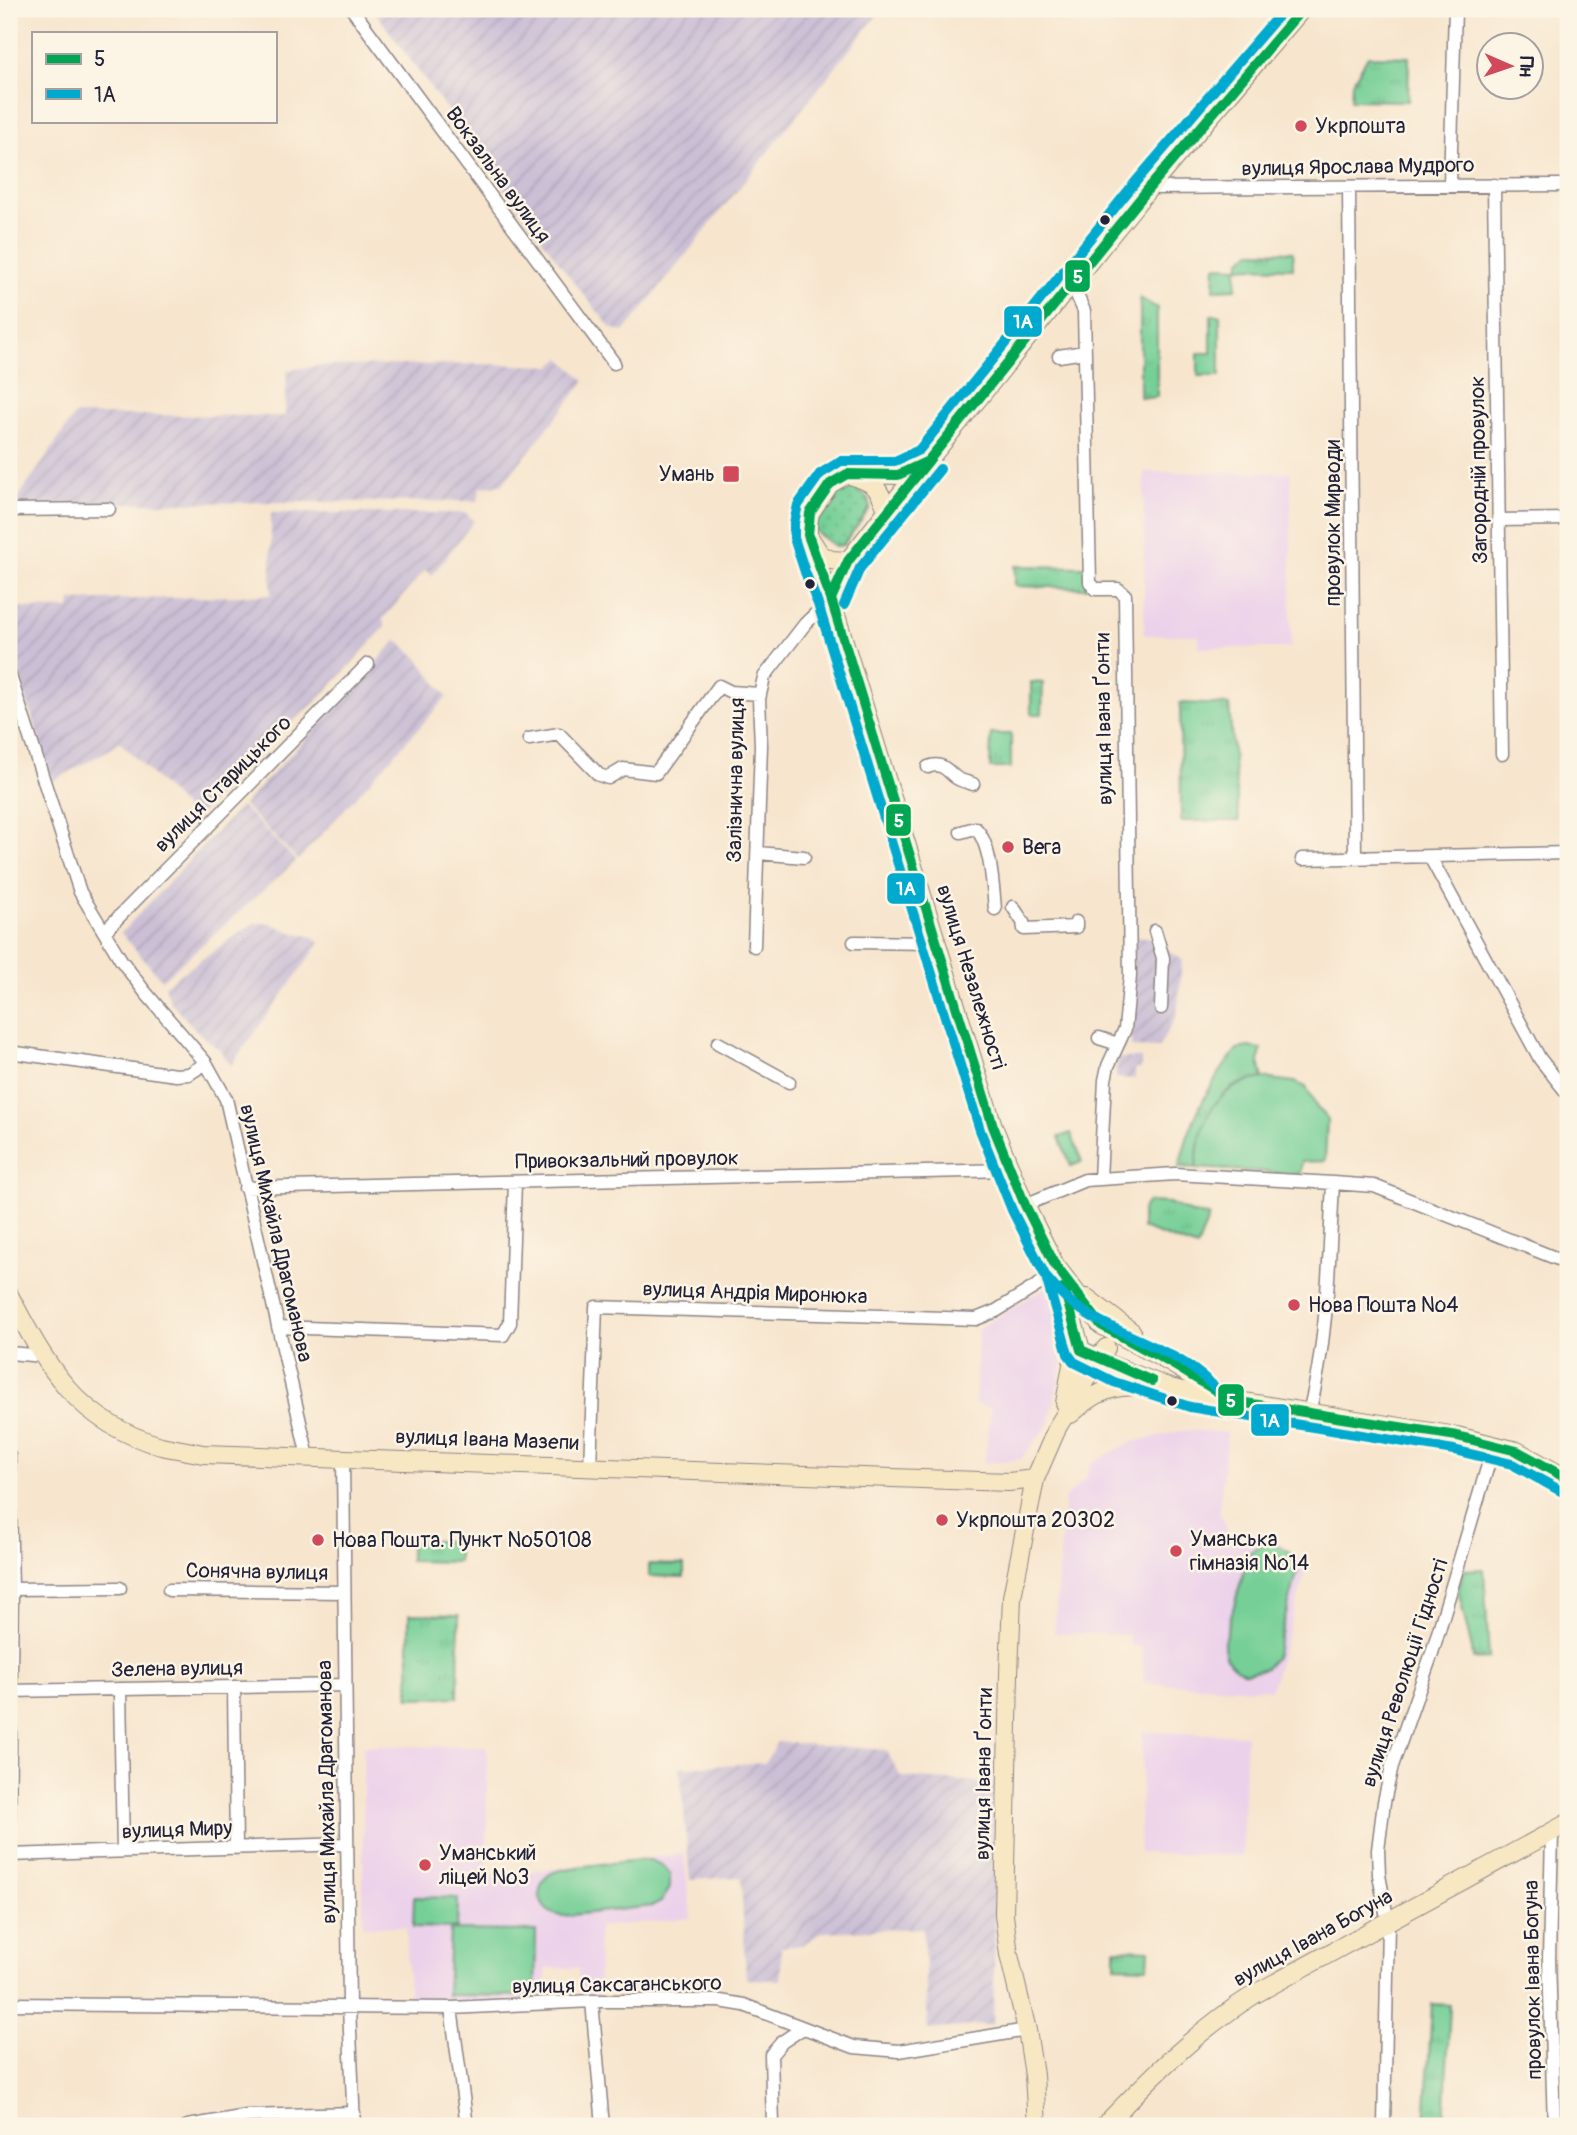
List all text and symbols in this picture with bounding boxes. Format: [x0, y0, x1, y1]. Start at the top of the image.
legend [32, 32, 276, 122]
north arrow [1476, 32, 1546, 102]
text: 5 [94, 46, 105, 73]
text: Пн [1514, 56, 1538, 77]
text: 1А [94, 82, 116, 109]
street label: Вокзальна вулиця [439, 101, 557, 249]
place label: Укрпошта [1315, 113, 1405, 140]
marker: Укрпошта [1293, 118, 1309, 134]
street label: вулиця Ярослава Мудрого [1241, 151, 1475, 183]
unlabelled marker [1098, 213, 1112, 227]
line badge: 5 [1064, 259, 1091, 293]
text: 5 [1073, 265, 1083, 289]
line badge: 1А [1003, 305, 1043, 338]
text: 1А [1013, 310, 1034, 334]
street label: Загородній провулок [1464, 376, 1494, 564]
street label: провулок Мирводи [1320, 440, 1347, 606]
place label: Умань [659, 461, 715, 488]
marker: Умань [721, 464, 741, 484]
unlabelled marker [803, 577, 817, 591]
street label: вулиця Івана Ґонти [1089, 633, 1119, 805]
street label: Залізнична вулиця [721, 697, 751, 863]
street label: вулиця Старицького [149, 710, 297, 858]
line badge: 5 [885, 803, 912, 837]
text: 5 [894, 809, 904, 833]
place label: Вега [1022, 834, 1061, 861]
marker: Вега [1000, 839, 1016, 855]
line badge: 1А [886, 872, 926, 905]
text: 1А [896, 877, 917, 901]
street label: вулиця Незалежності [930, 881, 1012, 1073]
street label: вулиця Михайла Драгоманова [233, 1102, 319, 1364]
street label: Привокзальний провулок [515, 1145, 739, 1175]
street label: вулиця Андрія Миронюка [642, 1276, 868, 1310]
place label: Нова Пошта №4 [1308, 1292, 1458, 1319]
marker: Нова Пошта №4 [1286, 1297, 1302, 1313]
line badge: 5 [1217, 1383, 1245, 1417]
text: 5 [1226, 1389, 1236, 1413]
unlabelled marker [1165, 1394, 1179, 1408]
line badge: 1А [1250, 1403, 1290, 1437]
text: 1А [1260, 1409, 1281, 1433]
street label: вулиця Івана Мазепи [395, 1423, 579, 1457]
place label: Укрпошта 20302 [956, 1507, 1115, 1534]
marker: Укрпошта 20302 [934, 1512, 950, 1528]
place label: Уманська гімназія №14 [1190, 1526, 1309, 1577]
place label: Нова Пошта. Пункт №50108 [332, 1527, 592, 1554]
marker: Нова Пошта. Пункт №50108 [310, 1532, 326, 1548]
marker: Уманська гімназія №14 [1168, 1543, 1184, 1559]
street label: вулиця Революції Гідності [1355, 1555, 1455, 1791]
street label: Сонячна вулиця [185, 1557, 329, 1587]
street label: Зелена вулиця [111, 1654, 243, 1684]
street label: вулиця Михайла Драгоманова [311, 1660, 343, 1924]
street label: вулиця Івана Ґонти [969, 1688, 999, 1860]
street label: вулиця Миру [121, 1815, 233, 1845]
place label: Уманський ліцей №3 [439, 1840, 536, 1891]
marker: Уманський ліцей №3 [417, 1857, 433, 1873]
street label: провулок Івана Богуна [1518, 1880, 1548, 2080]
street label: вулиця Івана Богуна [1228, 1883, 1398, 1993]
street label: вулиця Саксаганського [512, 1970, 722, 2000]

